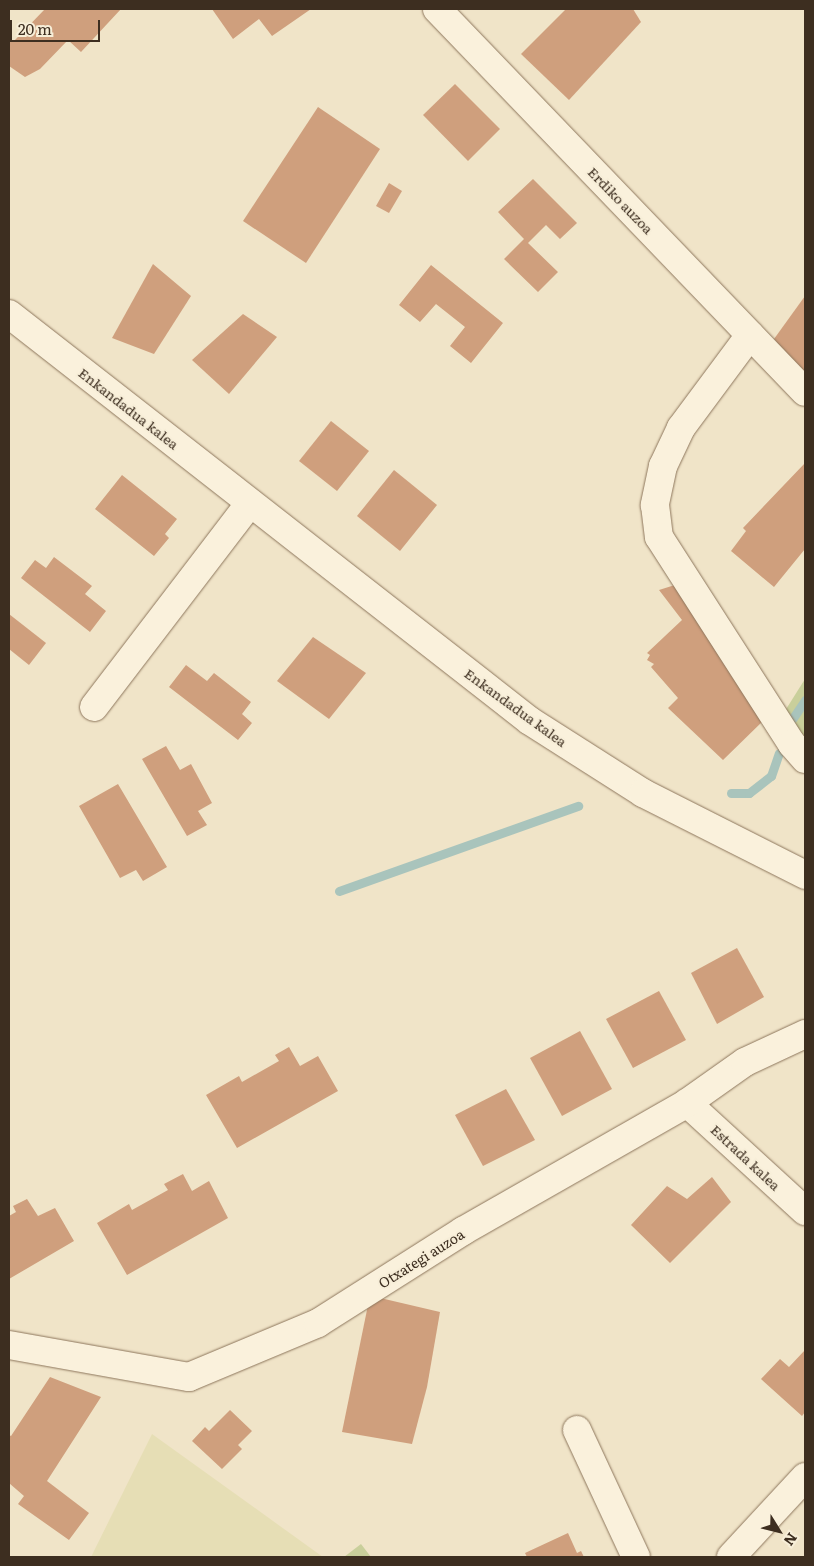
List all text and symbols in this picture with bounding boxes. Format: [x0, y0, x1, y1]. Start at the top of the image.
scale bar [12, 10, 102, 42]
text: 20 m [18, 17, 52, 40]
street label: Erdiko auzoa [585, 163, 657, 237]
street label: Enkandadua kalea [76, 364, 182, 452]
street label: Enkandadua kalea [462, 664, 570, 750]
street label: Estrada kalea [708, 1121, 784, 1193]
street label: Otxategi auzoa [375, 1225, 467, 1291]
north arrow [754, 1506, 804, 1556]
text: N [780, 1529, 803, 1550]

